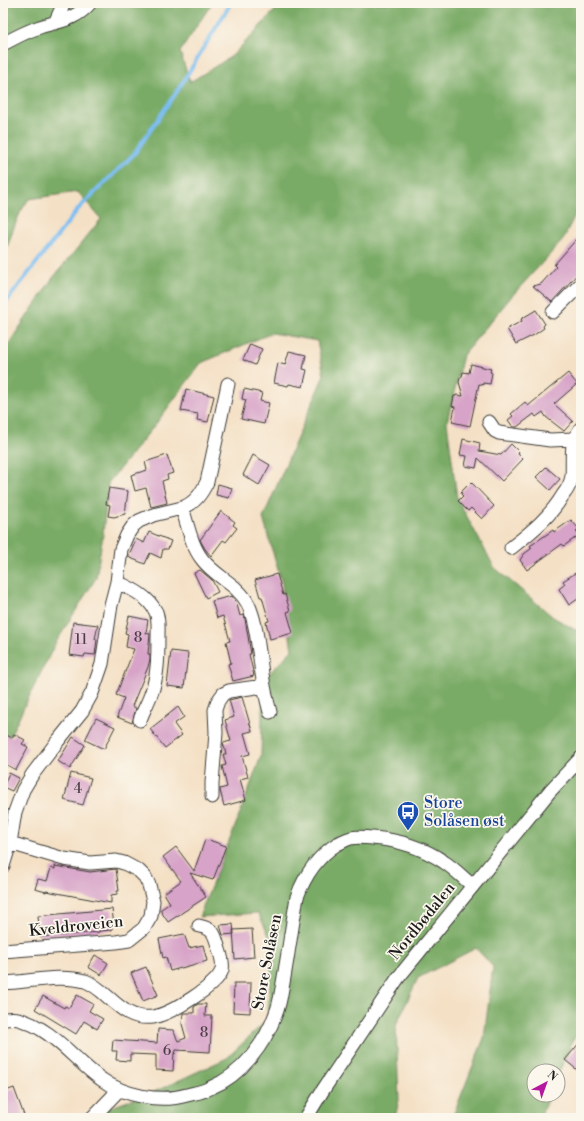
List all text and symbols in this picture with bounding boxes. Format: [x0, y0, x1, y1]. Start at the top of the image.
house number: 8 [134, 629, 142, 647]
house number: 11 [75, 631, 87, 649]
house number: 4 [74, 780, 82, 798]
place label: Store Solåsen øst [424, 793, 505, 831]
bus stop icon: Store Solåsen øst [395, 799, 421, 832]
street label: Nordbødalen [385, 878, 460, 964]
street label: Kveldroveien [28, 911, 125, 941]
street label: Store Solåsen [248, 912, 286, 1012]
house number: 8 [200, 1024, 208, 1042]
house number: 6 [163, 1042, 172, 1060]
north arrow [526, 1063, 566, 1103]
text: N [544, 1068, 560, 1085]

